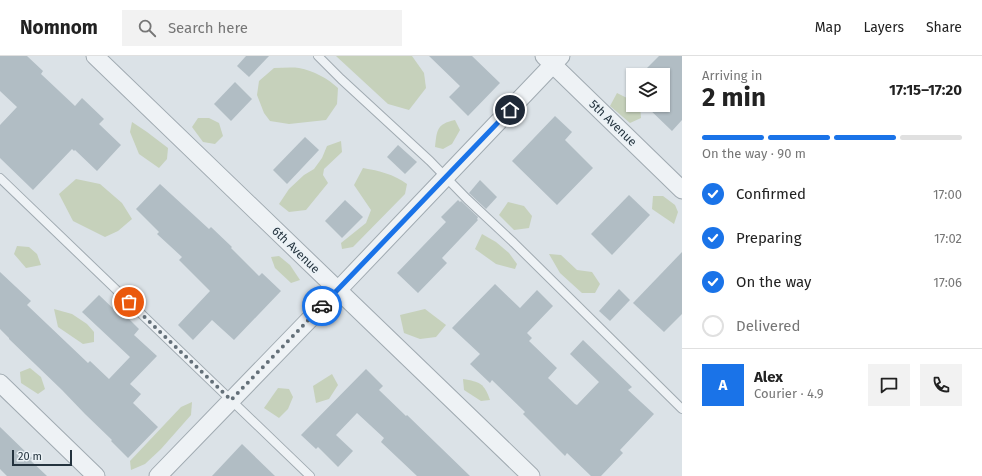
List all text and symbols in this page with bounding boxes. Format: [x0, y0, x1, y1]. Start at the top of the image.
search box [122, 10, 402, 46]
text: Nomnom [20, 16, 98, 39]
icon: search [136, 17, 158, 39]
text: Search here [168, 19, 248, 37]
text: Map [815, 19, 841, 36]
text: Layers [863, 19, 904, 36]
text: Share [926, 19, 962, 36]
map controls [626, 68, 670, 112]
button: layers [626, 68, 670, 112]
text: Arriving in [702, 68, 762, 83]
text: 17:15–17:20 [889, 81, 962, 99]
text: 2 min [702, 82, 766, 113]
pin [493, 93, 527, 127]
street label: 5th Avenue [586, 97, 640, 149]
icon: home [499, 99, 521, 121]
text: On the way · 90 m [702, 146, 806, 161]
icon: check [702, 183, 724, 205]
text: Confirmed [736, 185, 806, 203]
text: 17:00 [933, 187, 962, 202]
street label: 6th Avenue [269, 224, 323, 276]
icon: check [702, 227, 724, 249]
text: Preparing [736, 229, 801, 247]
text: 17:02 [934, 231, 962, 246]
icon: check [702, 271, 724, 293]
text: On the way [736, 273, 811, 291]
text: 17:06 [933, 275, 962, 290]
pin [112, 285, 146, 319]
courier [302, 286, 342, 326]
icon: bag [118, 291, 140, 313]
icon: car [311, 295, 333, 317]
text: Delivered [736, 317, 800, 335]
button: chat [868, 364, 910, 406]
button: phone [920, 364, 962, 406]
text: Alex [754, 368, 783, 386]
text: A [719, 376, 727, 394]
text: Courier · 4.9 [754, 386, 824, 401]
scale bar [12, 448, 72, 467]
text: 20 m [18, 450, 42, 463]

